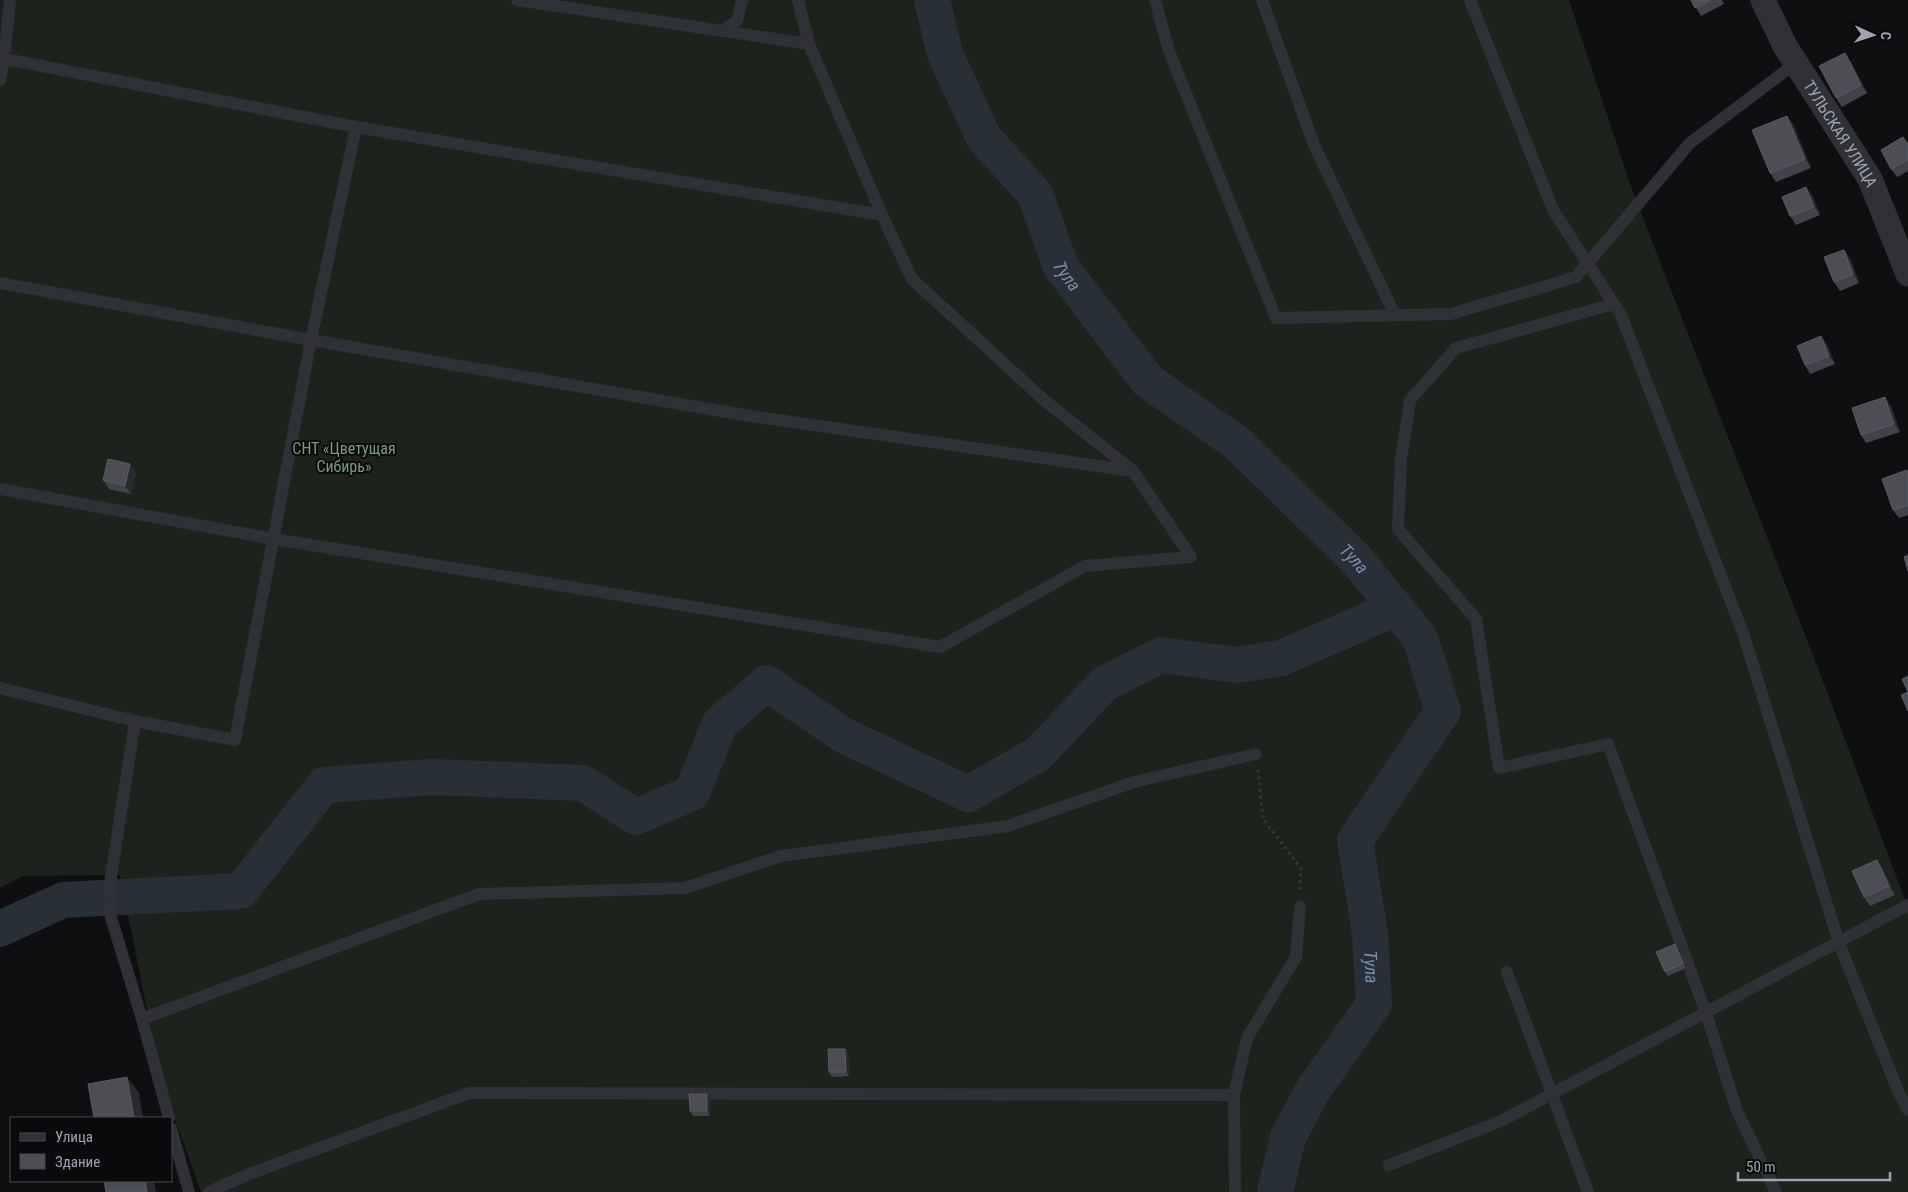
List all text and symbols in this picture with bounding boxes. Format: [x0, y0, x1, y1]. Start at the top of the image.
north arrow [1848, 10, 1898, 60]
text: С [1878, 31, 1894, 40]
street label: ТУЛЬСКАЯ УЛИЦА [1800, 77, 1882, 190]
water label: Тула [1049, 258, 1086, 295]
park label: СНТ «Цветущая Сибирь» [292, 439, 396, 476]
water label: Тула [1336, 539, 1374, 577]
water label: Тула [1360, 950, 1383, 984]
legend [10, 1117, 172, 1182]
text: Улица [55, 1128, 93, 1146]
scale bar [1738, 1150, 1890, 1182]
text: Здание [55, 1153, 100, 1171]
text: 50 m [1746, 1158, 1776, 1176]

